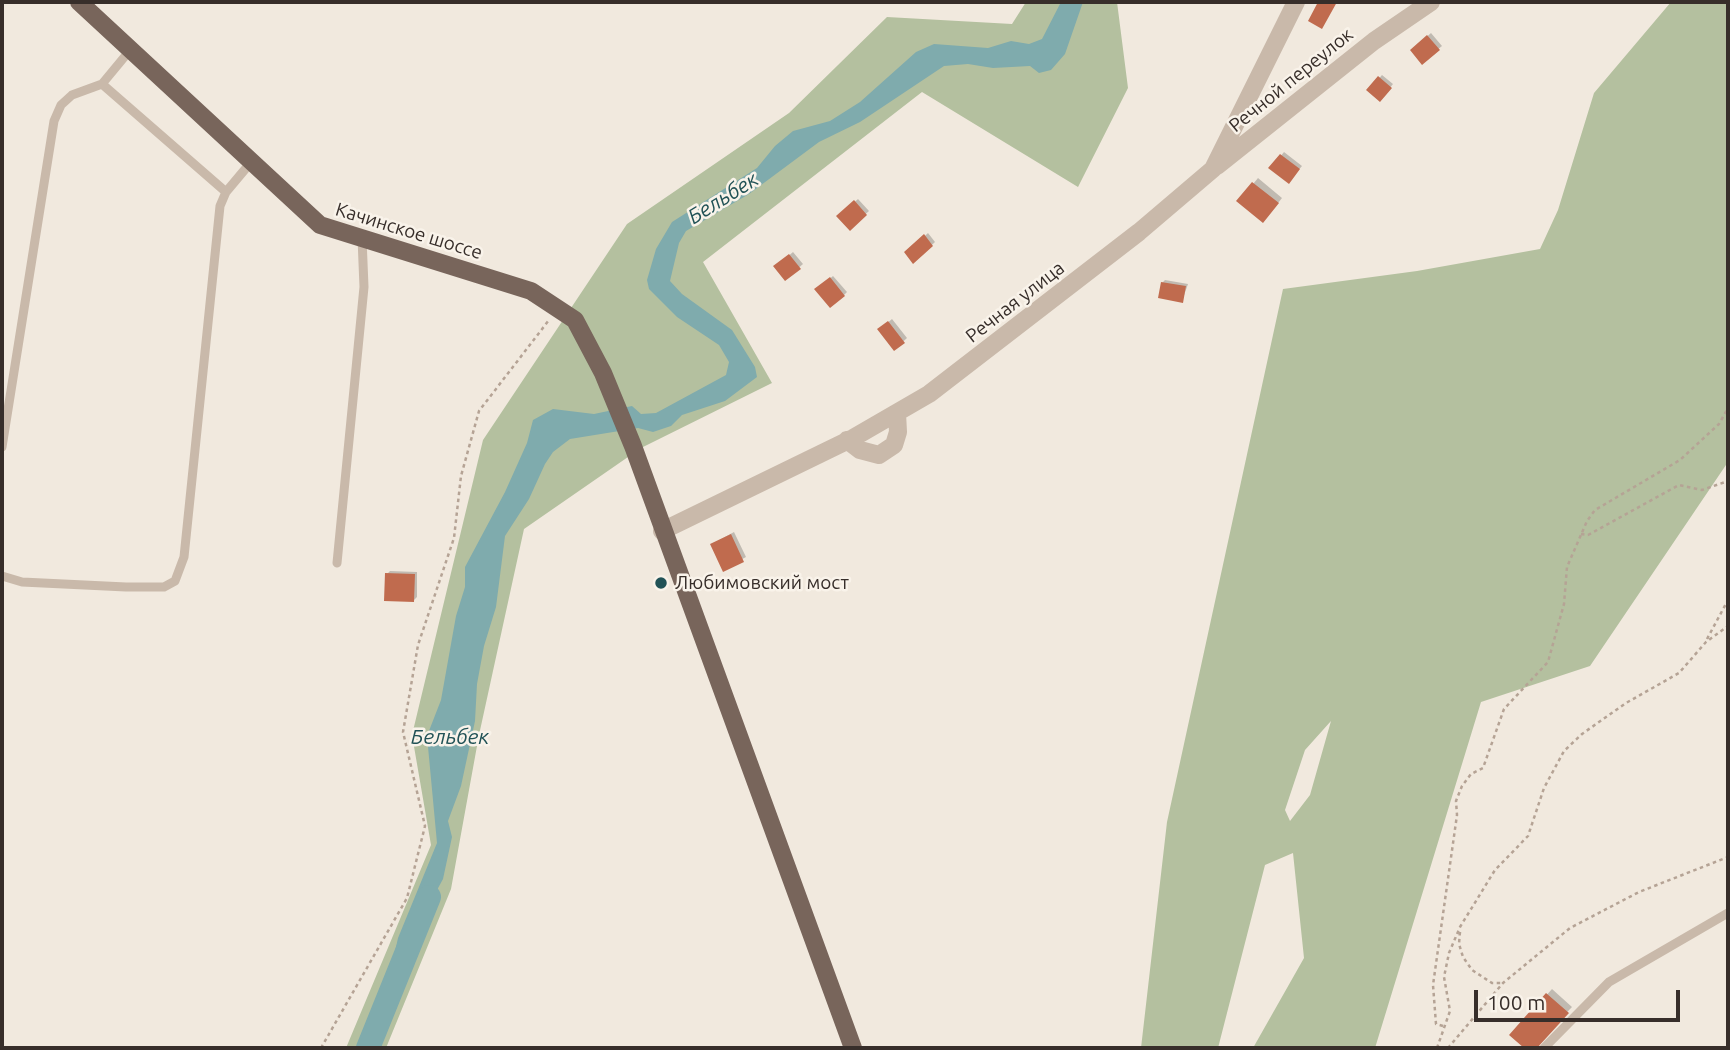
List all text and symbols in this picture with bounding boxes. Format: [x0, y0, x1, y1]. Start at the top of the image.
street label: Речной переулок [1224, 23, 1358, 137]
water label: Бельбек [683, 167, 763, 229]
street label: Качинское шоссе [333, 198, 485, 264]
street label: Речная улица [961, 256, 1069, 348]
place label: Любимовский мост [675, 572, 849, 594]
marker: Любимовский мост [653, 575, 669, 591]
water label: Бельбек [411, 724, 489, 750]
scale bar [1478, 976, 1684, 1020]
text: 100 m [1487, 990, 1545, 1014]

